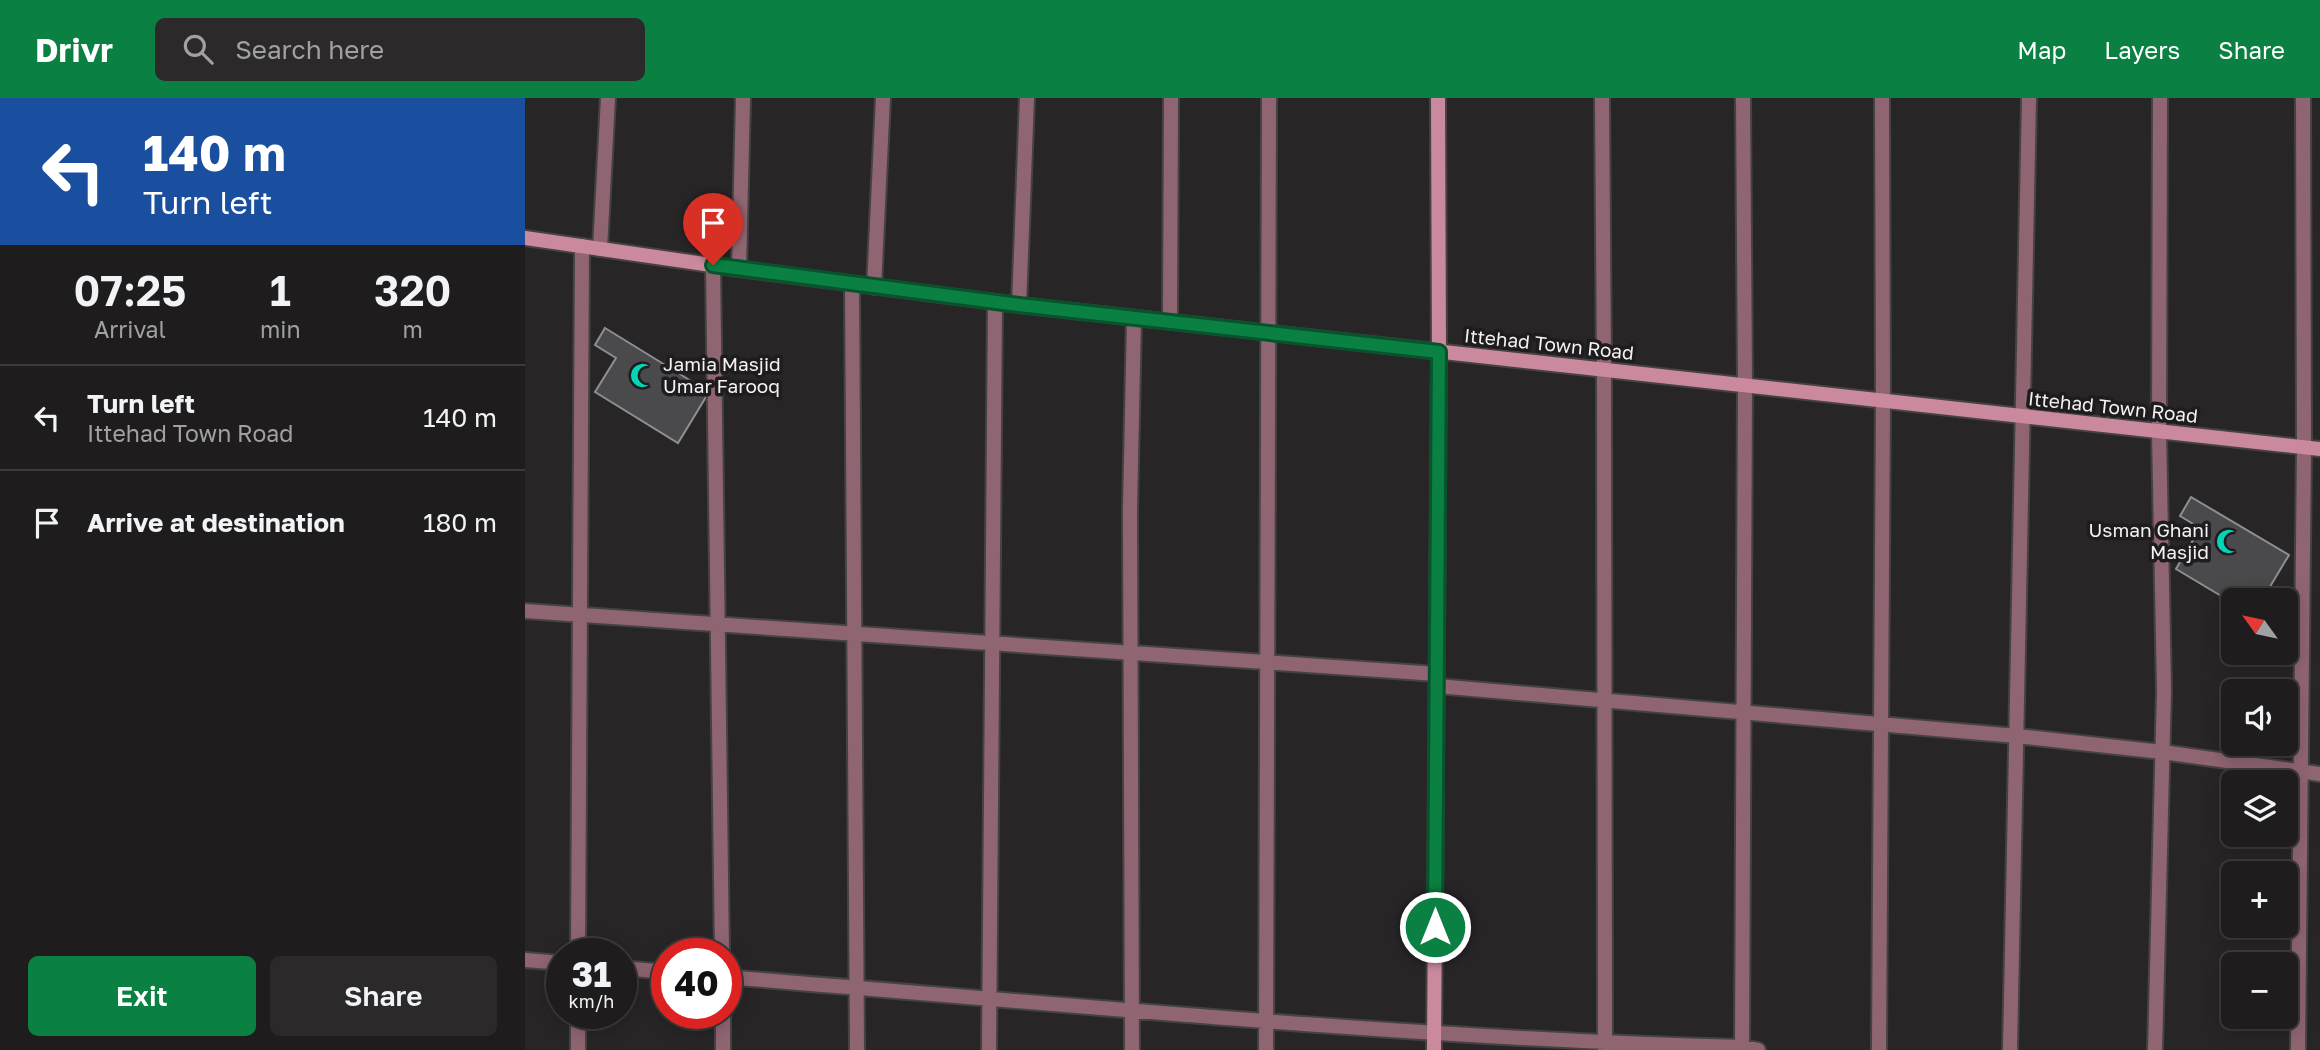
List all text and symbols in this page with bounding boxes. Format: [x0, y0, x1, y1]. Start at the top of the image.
search box [155, 18, 645, 81]
text: Drivr [35, 30, 113, 69]
icon: search [179, 30, 217, 68]
text: Search here [235, 34, 384, 65]
text: Map [2017, 35, 2066, 64]
text: Layers [2104, 35, 2180, 64]
text: Share [2218, 35, 2285, 64]
text: 140 m [143, 123, 286, 182]
icon: left [28, 126, 119, 217]
text: Turn left [143, 183, 272, 221]
pin [683, 193, 743, 265]
icon: arrive [694, 204, 732, 242]
text: 07:25 [74, 265, 186, 315]
text: 1 [270, 265, 291, 315]
text: 320 [374, 265, 451, 315]
text: Arrival [94, 315, 166, 343]
text: min [260, 315, 301, 343]
text: m [403, 315, 423, 343]
street label: Ittehad Town Road [1463, 323, 1635, 364]
place label: Jamia Masjid Umar Farooq [663, 352, 781, 397]
mosque icon: Jamia Masjid Umar Farooq [629, 361, 657, 389]
street label: Ittehad Town Road [2027, 386, 2199, 427]
text: Turn left [87, 388, 195, 419]
icon: left [28, 399, 66, 437]
text: 140 m [423, 402, 497, 433]
text: Ittehad Town Road [87, 419, 293, 447]
icon: arrive [28, 504, 66, 542]
text: Arrive at destination [87, 507, 345, 538]
text: 180 m [423, 507, 497, 538]
place label: Usman Ghani Masjid [2088, 518, 2209, 563]
mosque icon: Usman Ghani Masjid [2215, 527, 2243, 555]
north arrow [2221, 588, 2298, 665]
map controls [2221, 588, 2298, 1029]
button: sound [2221, 679, 2298, 756]
button: layers [2221, 770, 2298, 847]
button: + [2221, 861, 2298, 938]
position arrow [1398, 890, 1472, 964]
speed limit sign: 40 [651, 938, 742, 1029]
button: − [2221, 952, 2298, 1029]
text: 31 [572, 953, 611, 995]
button: Exit [28, 956, 256, 1036]
button: Share [270, 956, 497, 1036]
text: km/h [569, 990, 614, 1012]

